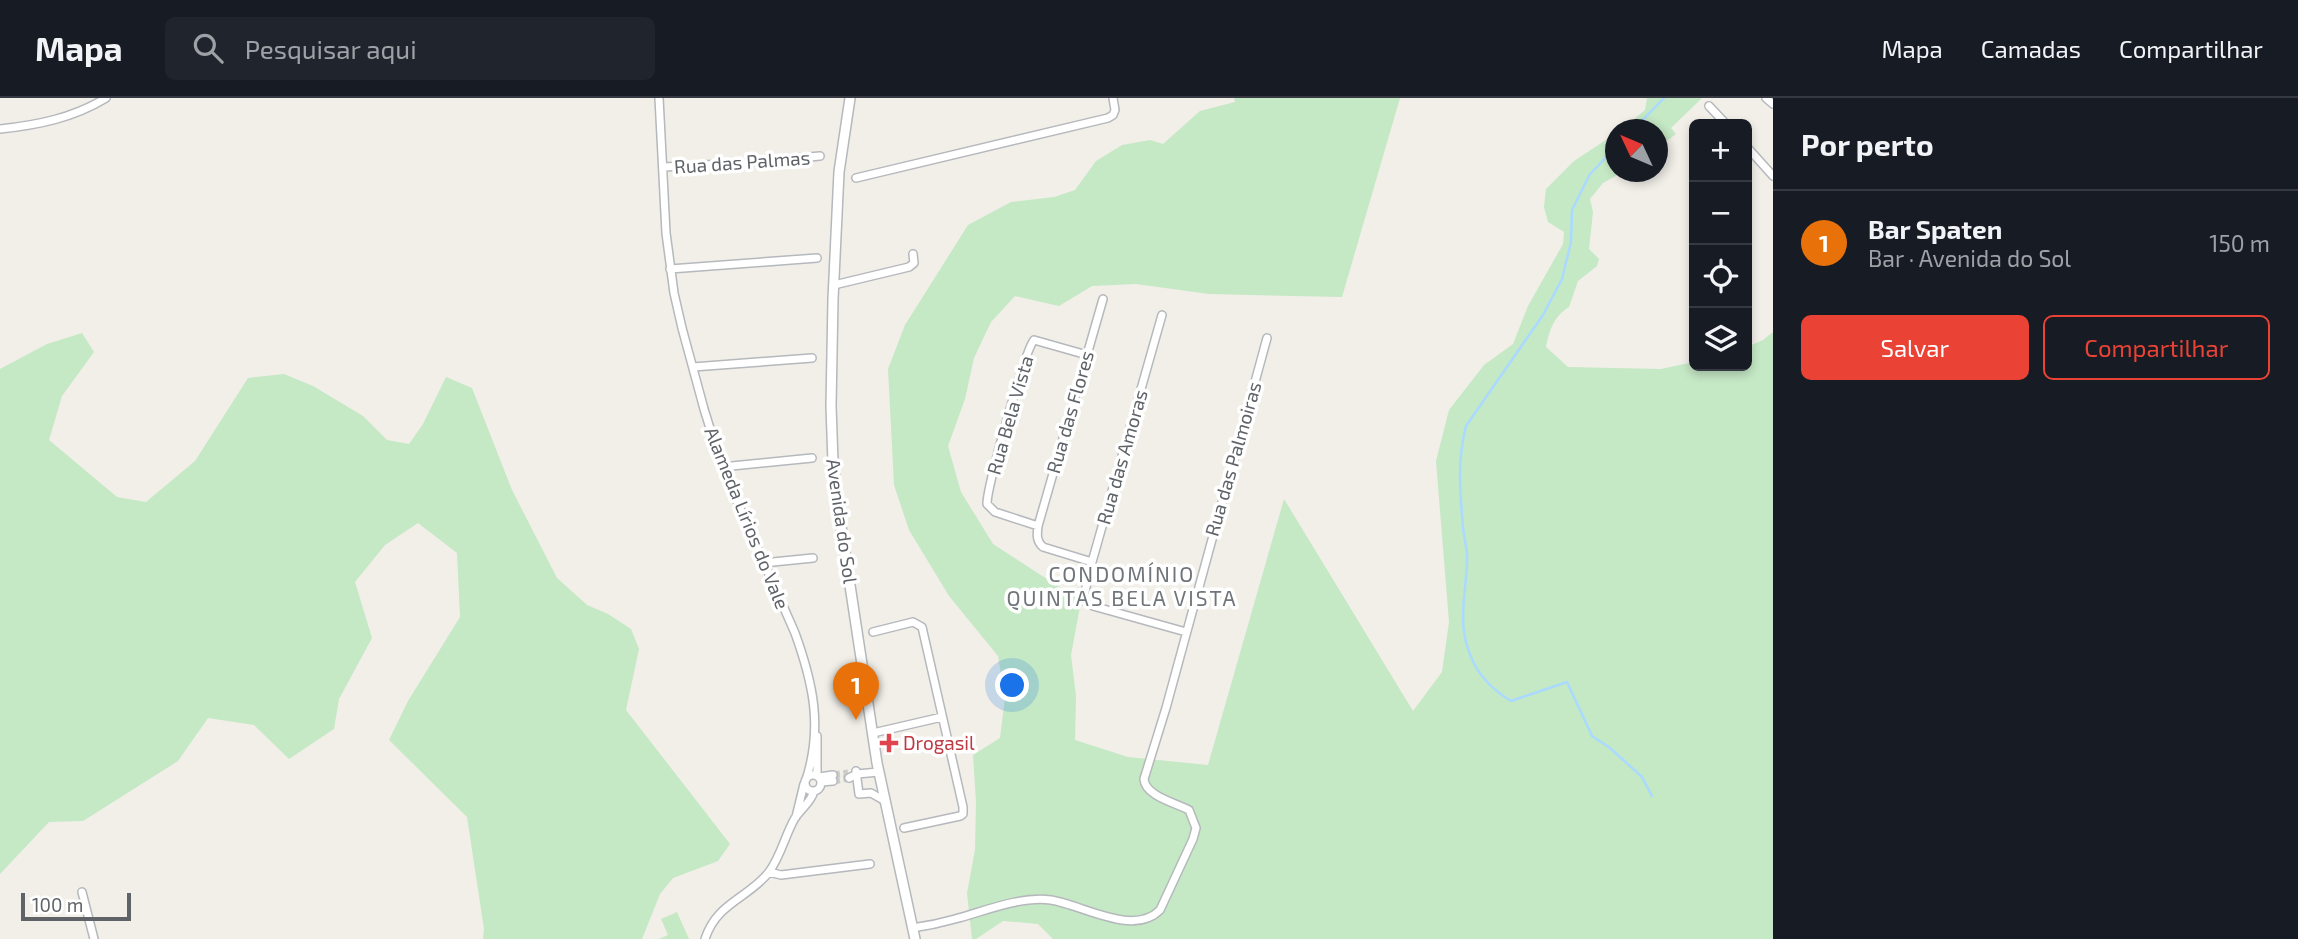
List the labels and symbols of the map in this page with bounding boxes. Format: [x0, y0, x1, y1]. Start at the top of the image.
north arrow [1605, 119, 1668, 182]
street label: Rua das Palmas [673, 145, 811, 178]
street label: Rua das Flores [1041, 348, 1098, 476]
street label: Rua Bela Vista [982, 353, 1037, 477]
street label: Rua das Palmoiras [1199, 379, 1266, 539]
street label: Rua das Amoras [1091, 387, 1152, 527]
street label: Alameda Lírios do Vale [700, 423, 795, 612]
street label: Avenida do Sol [822, 457, 863, 585]
district label: CONDOMÍNIO QUINTAS BELA VISTA [1006, 561, 1238, 611]
pin: 1 [833, 662, 879, 720]
your location [995, 668, 1029, 702]
place label: Drogasil [903, 731, 975, 754]
marker: Drogasil [881, 735, 897, 751]
scale bar [21, 890, 131, 922]

